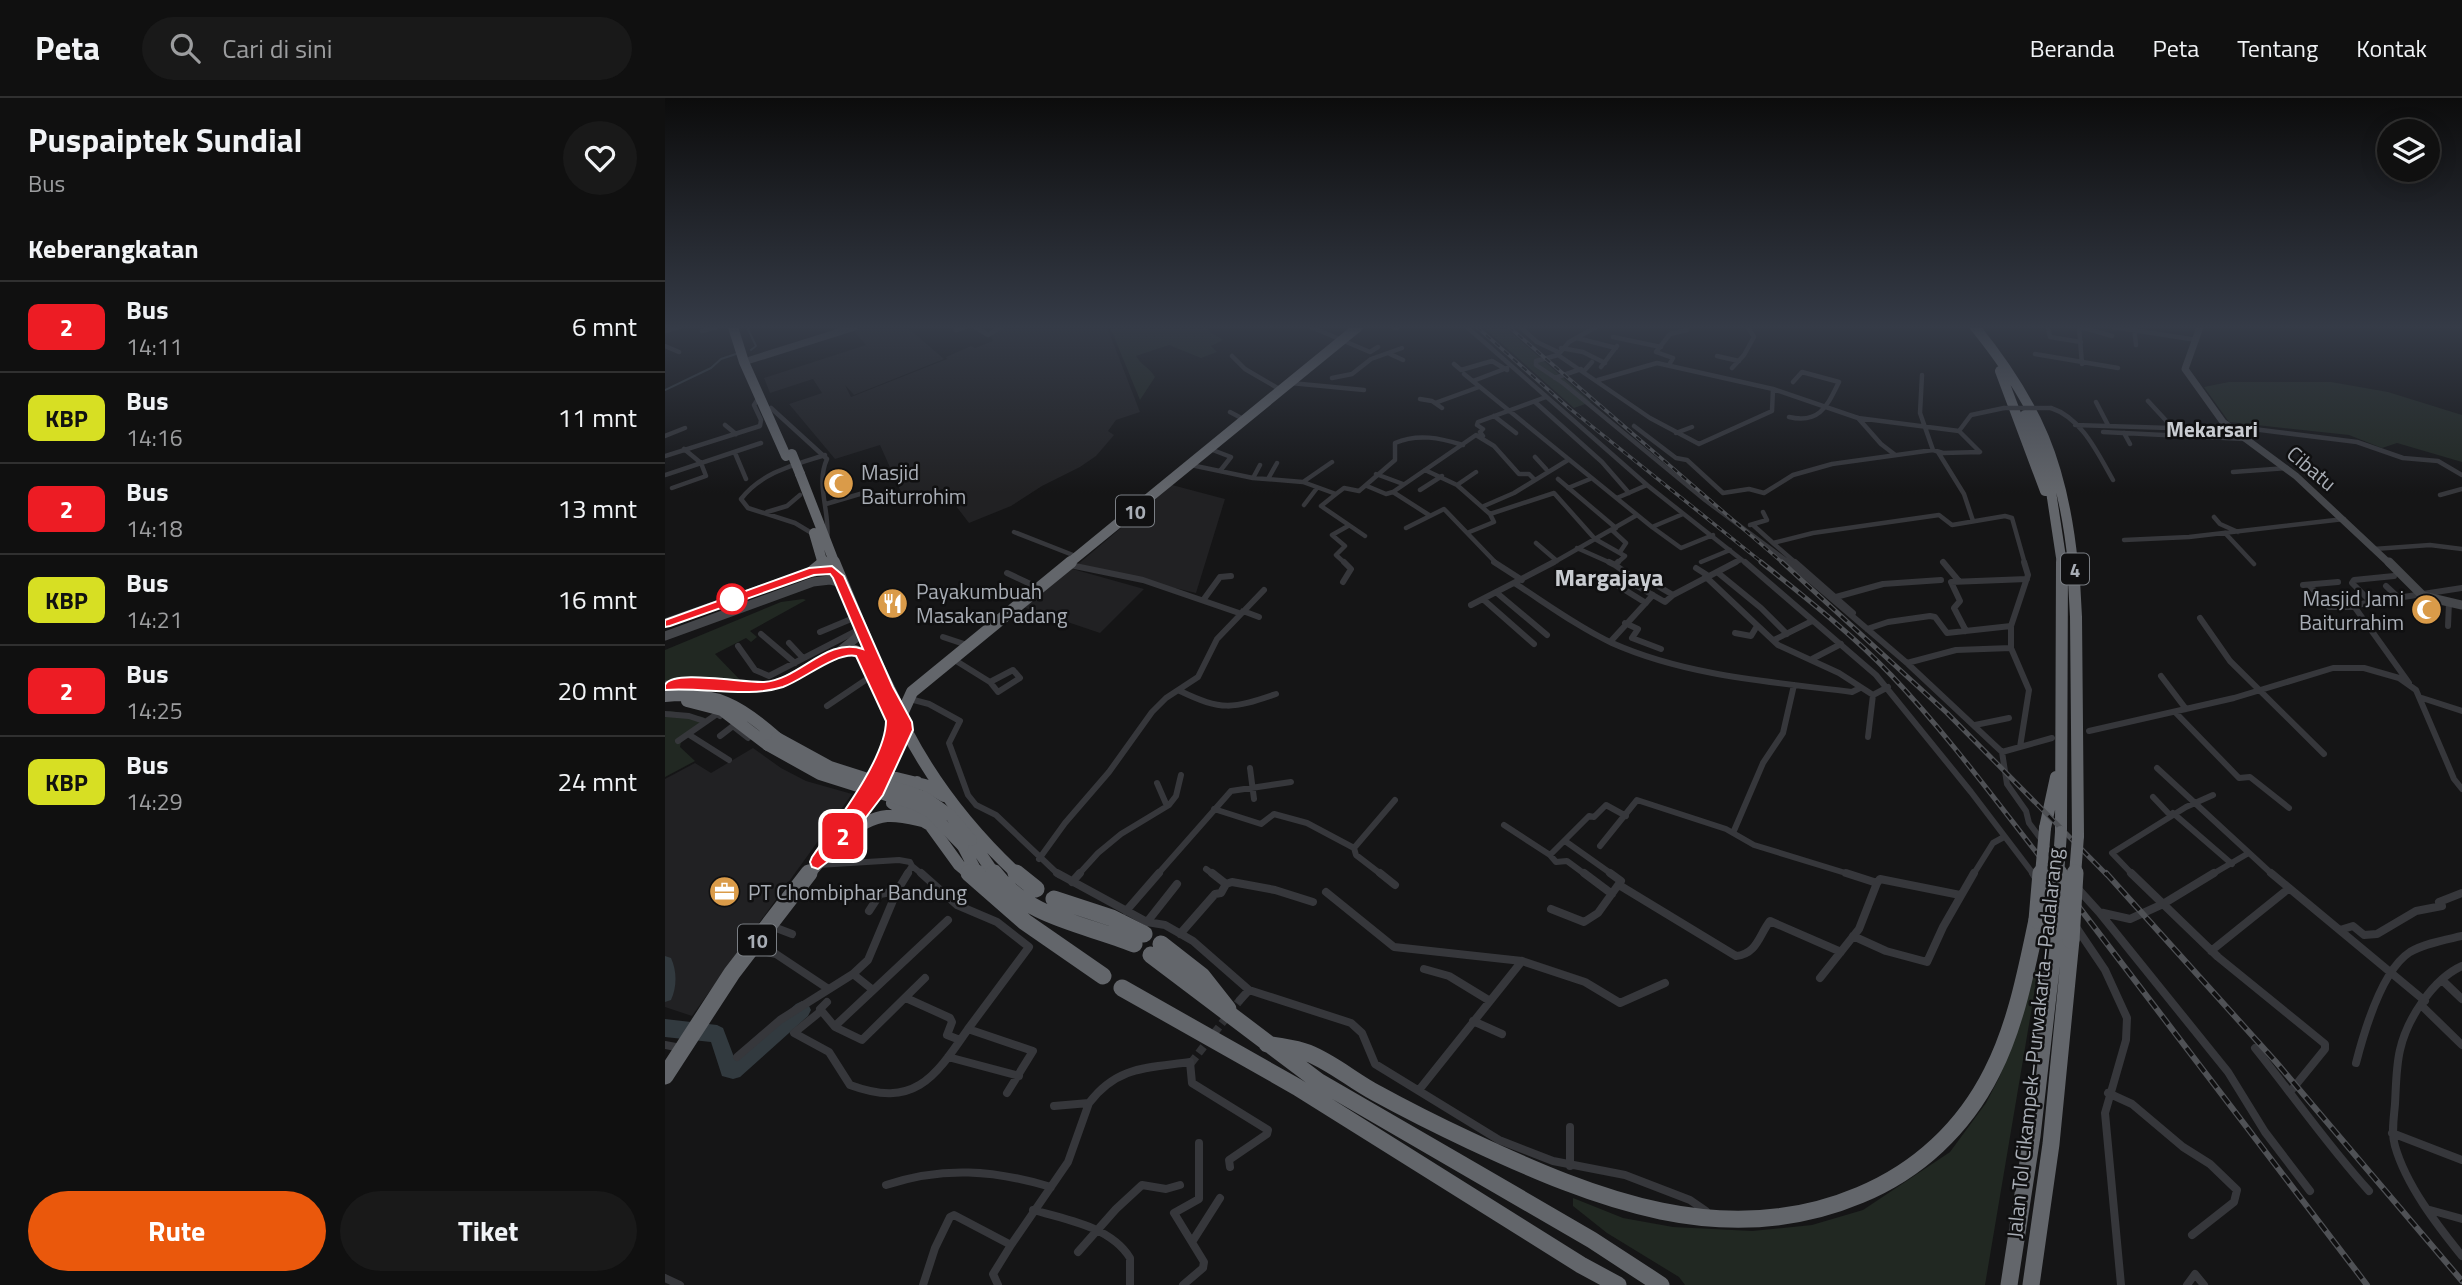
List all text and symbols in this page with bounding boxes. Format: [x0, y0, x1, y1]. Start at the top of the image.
search box [142, 17, 632, 80]
text: Peta [35, 23, 100, 73]
icon: search [166, 29, 204, 67]
text: Cari di sini [222, 29, 332, 68]
text: Beranda [2030, 30, 2115, 66]
text: Peta [2153, 30, 2199, 66]
text: Tentang [2237, 30, 2318, 66]
text: Kontak [2356, 30, 2427, 66]
text: Puspaiptek Sundial [28, 115, 303, 165]
map controls [2377, 119, 2440, 182]
button: layers [2377, 119, 2440, 182]
button: heart [563, 121, 637, 195]
text: Bus [28, 166, 65, 201]
text: Keberangkatan [28, 229, 199, 268]
text: Bus [126, 290, 168, 329]
text: 6 mnt [572, 307, 637, 346]
text: 2 [60, 309, 73, 345]
text: 14:11 [126, 329, 183, 364]
text: Bus [126, 381, 168, 420]
text: 11 mnt [557, 398, 637, 437]
text: KBP [45, 400, 88, 436]
district label: Mekarsari [2166, 413, 2258, 445]
text: 14:16 [126, 420, 183, 455]
street label: Cibatu [2280, 438, 2344, 498]
place label: Masjid Baiturrohim [861, 456, 966, 512]
mosque icon: Masjid Baiturrohim [821, 467, 855, 501]
text: Bus [126, 472, 168, 511]
text: 13 mnt [557, 489, 637, 528]
text: 2 [60, 491, 73, 527]
road number: 10 [1116, 496, 1154, 526]
text: 14:18 [126, 511, 183, 546]
road number: 4 [2061, 554, 2089, 584]
district label: Margajaya [1554, 559, 1664, 595]
text: Bus [126, 563, 168, 602]
place label: Payakumbuah Masakan Padang [916, 575, 1068, 631]
text: 16 mnt [557, 580, 637, 619]
text: KBP [45, 582, 88, 618]
place label: Masjid Jami Baiturrahim [2299, 582, 2404, 638]
unlabelled marker [717, 584, 747, 614]
restaurant icon: Payakumbuah Masakan Padang [876, 586, 910, 620]
mosque icon: Masjid Jami Baiturrahim [2410, 593, 2444, 627]
text: 14:21 [126, 602, 183, 637]
text: Bus [126, 654, 168, 693]
text: 20 mnt [557, 671, 637, 710]
text: 2 [60, 673, 73, 709]
text: 14:25 [126, 693, 183, 728]
text: Bus [126, 745, 168, 784]
text: 24 mnt [557, 762, 637, 801]
text: KBP [45, 764, 88, 800]
text: 14:29 [126, 784, 183, 819]
line badge: 2 [820, 813, 866, 859]
text: 2 [836, 818, 850, 854]
street label: Jalan Tol Cikampek–Purwakarta–Padalarang [1998, 846, 2070, 1240]
office icon: PT Chombiphar Bandung [708, 875, 742, 909]
place label: PT Chombiphar Bandung [748, 876, 967, 908]
road number: 10 [738, 925, 776, 956]
button: Rute [28, 1191, 326, 1271]
button: Tiket [340, 1191, 637, 1271]

